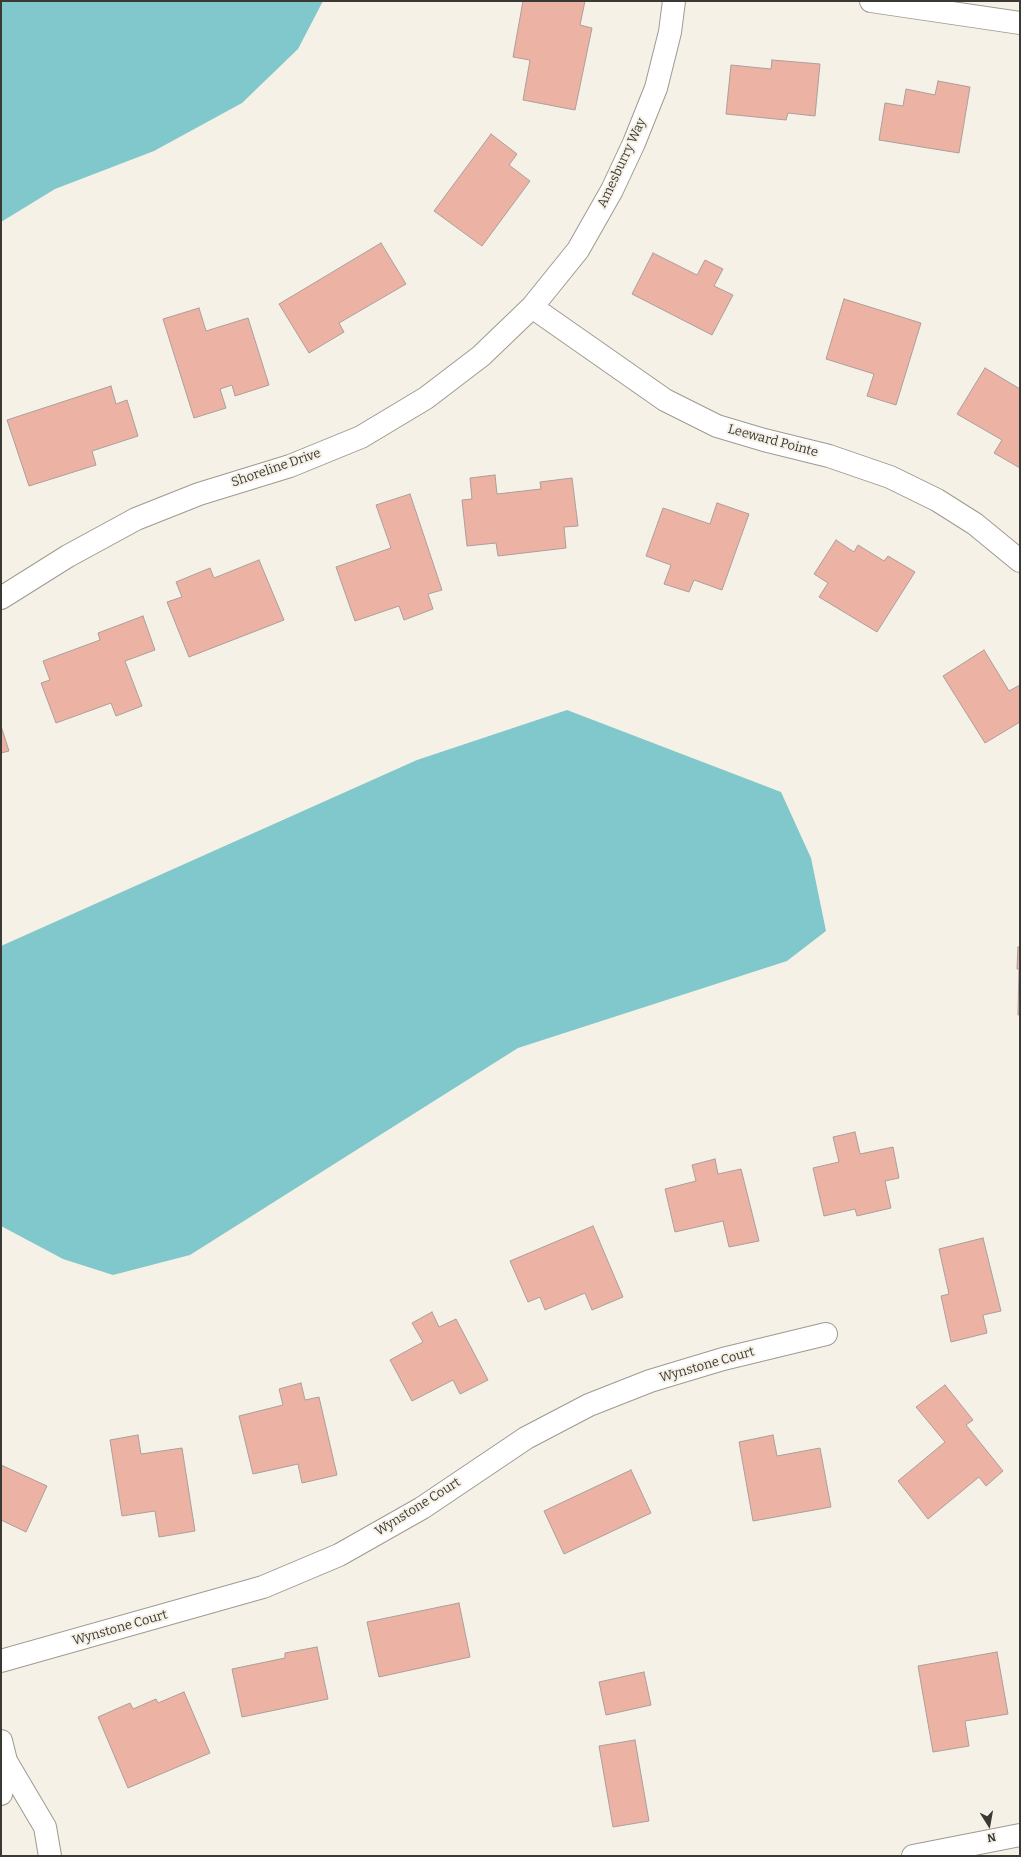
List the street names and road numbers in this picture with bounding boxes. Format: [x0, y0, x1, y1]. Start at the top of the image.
street label: Amesburry Way [594, 116, 650, 210]
street label: Leeward Pointe [726, 421, 820, 461]
street label: Shoreline Drive [229, 445, 323, 491]
street label: Wynstone Court [658, 1344, 756, 1386]
street label: Wynstone Court [372, 1475, 464, 1539]
street label: Wynstone Court [71, 1607, 169, 1649]

